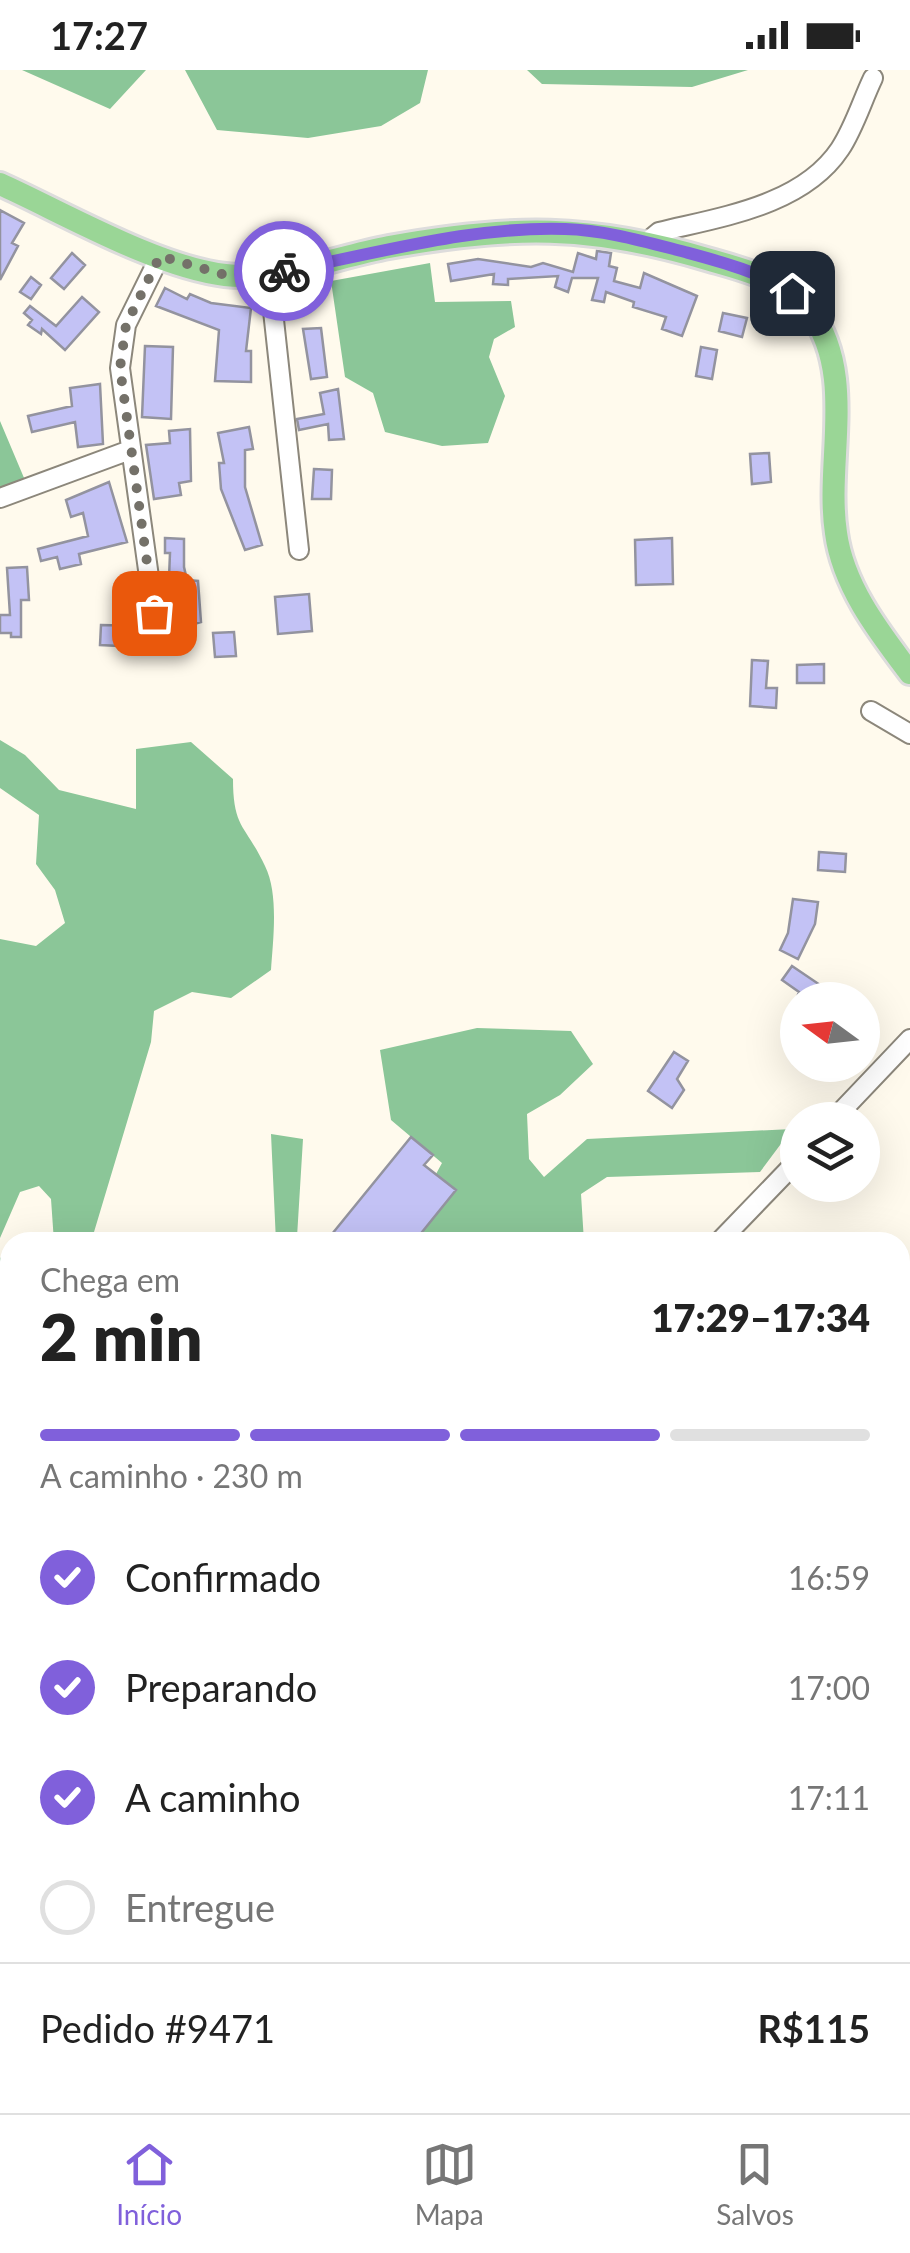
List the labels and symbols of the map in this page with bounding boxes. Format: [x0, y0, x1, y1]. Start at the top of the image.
courier [234, 221, 334, 321]
pin [750, 251, 835, 336]
pin [112, 571, 197, 656]
north arrow [780, 982, 880, 1082]

